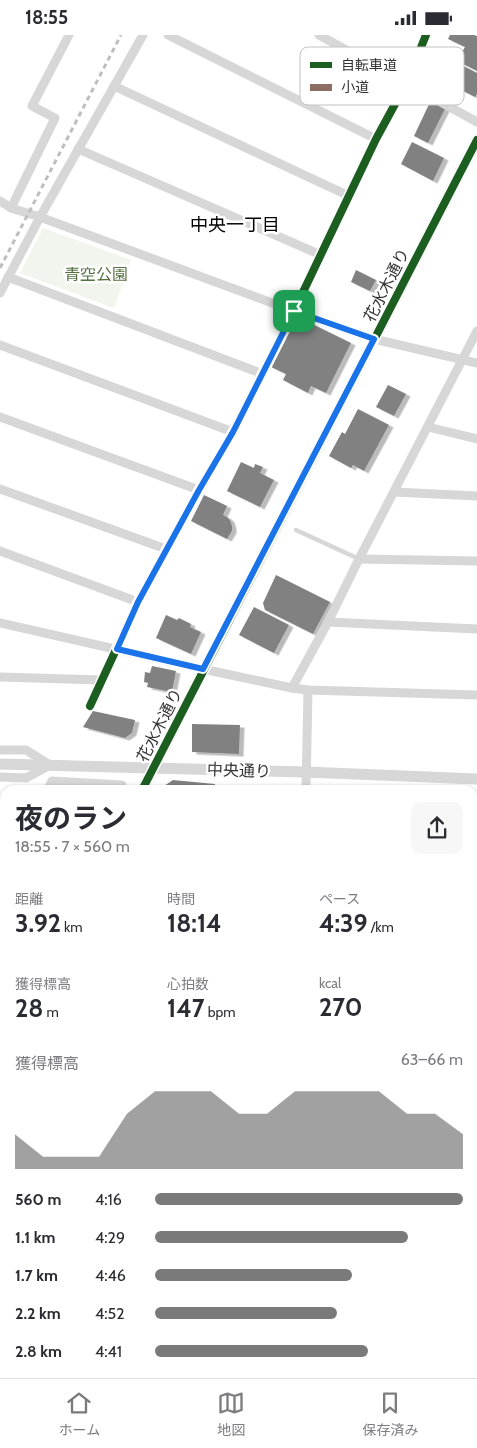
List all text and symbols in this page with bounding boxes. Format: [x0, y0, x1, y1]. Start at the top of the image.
text: 18:55 [25, 6, 68, 29]
legend [300, 47, 464, 105]
text: 自転車道 [341, 56, 397, 74]
text: 小道 [341, 78, 369, 96]
district label: 中央一丁目 [190, 214, 280, 236]
street label: 花水木通り [360, 245, 413, 325]
park label: 青空公園 [64, 265, 128, 284]
pin [273, 290, 315, 332]
icon: arrive [280, 297, 308, 325]
street label: 花水木通り [133, 685, 186, 765]
street label: 中央通り [207, 760, 271, 781]
text: 夜のラン [15, 801, 127, 835]
button: share [411, 802, 463, 854]
text: 18:55 · 7 × 560 m [15, 837, 130, 856]
text: 距離 [15, 890, 43, 908]
text: 時間 [167, 890, 195, 908]
text: ペース [319, 890, 360, 908]
text: 3.92 [15, 908, 61, 938]
text: 18:14 [167, 908, 222, 938]
text: 4:39 [319, 908, 368, 938]
text: km [61, 918, 83, 936]
text: /km [368, 918, 394, 936]
text: kcal [319, 974, 341, 992]
text: 獲得標高 [15, 975, 71, 993]
text: 心拍数 [167, 975, 209, 993]
text: 270 [319, 992, 362, 1022]
text: 28 [15, 993, 43, 1023]
text: 147 [167, 993, 205, 1023]
text: m [43, 1003, 59, 1021]
text: bpm [205, 1003, 236, 1021]
text: 63–66 m [401, 1050, 463, 1069]
text: 獲得標高 [15, 1054, 79, 1073]
text: 560 m [15, 1190, 61, 1209]
text: 4:16 [95, 1190, 122, 1209]
text: 1.1 km [15, 1228, 55, 1247]
text: 4:29 [95, 1228, 125, 1247]
text: 1.7 km [15, 1266, 58, 1285]
text: 4:46 [95, 1266, 126, 1285]
text: 2.2 km [15, 1304, 61, 1323]
text: 4:52 [95, 1304, 125, 1323]
text: 2.8 km [15, 1342, 62, 1361]
text: 4:41 [95, 1342, 122, 1361]
tab: ホーム [59, 1389, 100, 1439]
tab: 地図 [217, 1389, 245, 1439]
tab: 保存済み [362, 1389, 418, 1439]

